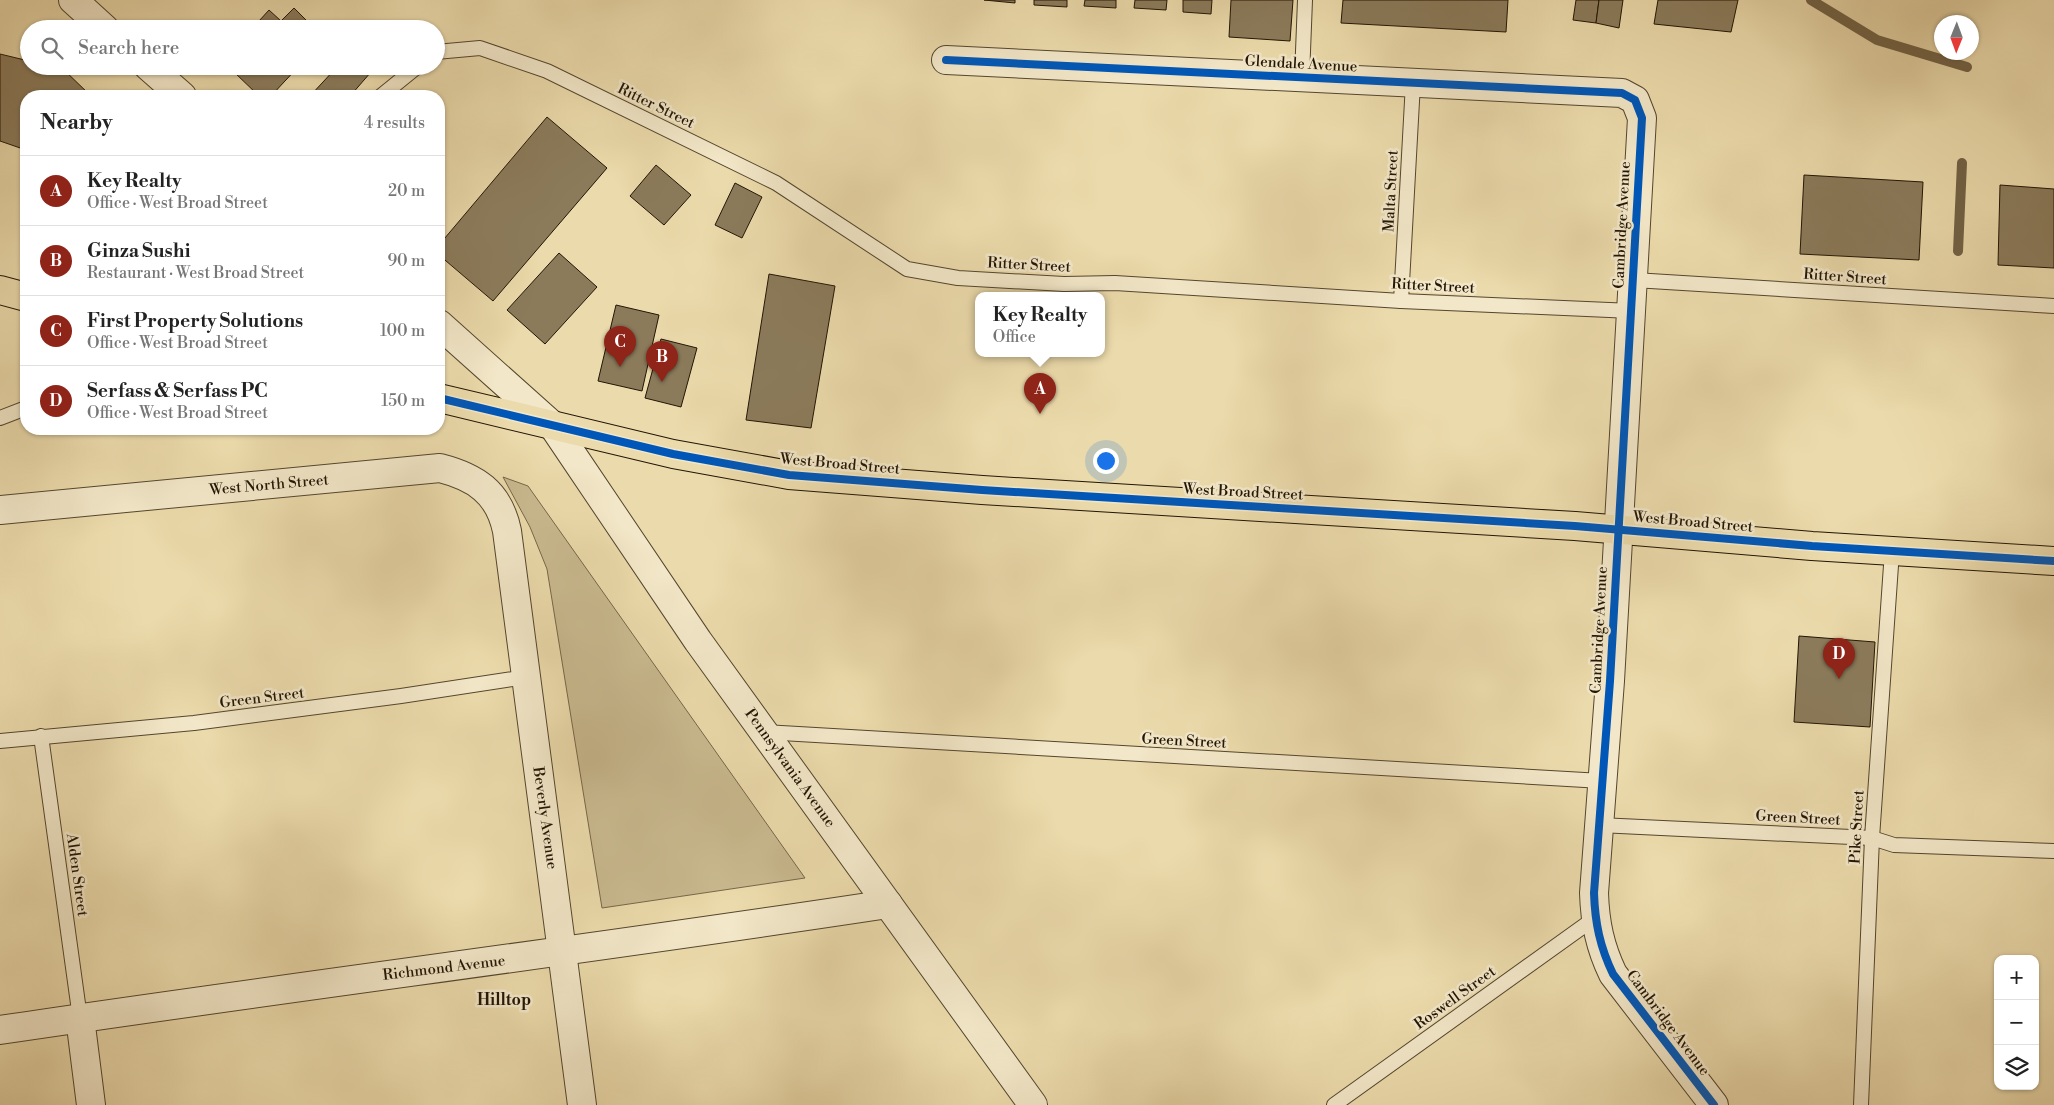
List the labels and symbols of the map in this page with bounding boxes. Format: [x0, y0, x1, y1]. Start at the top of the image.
north arrow [1934, 15, 1979, 60]
street label: Glendale Avenue [1244, 52, 1358, 76]
street label: Ritter Street [614, 79, 698, 133]
street label: Malta Street [1379, 149, 1403, 233]
street label: Cambridge Avenue [1609, 161, 1635, 289]
street label: Ritter Street [987, 253, 1072, 277]
street label: Ritter Street [1803, 265, 1888, 289]
street label: Ritter Street [1391, 274, 1476, 298]
pin: C [604, 326, 636, 367]
pin: B [646, 341, 678, 382]
pin: A [1024, 373, 1056, 414]
your location [1093, 448, 1119, 474]
street label: West Broad Street [778, 449, 902, 479]
street label: West North Street [207, 470, 330, 500]
street label: West Broad Street [1181, 479, 1304, 505]
street label: West Broad Street [1631, 507, 1755, 537]
street label: Cambridge Avenue [1586, 566, 1612, 694]
pin: D [1823, 638, 1855, 679]
street label: Green Street [218, 683, 306, 713]
street label: Pennsylvania Avenue [740, 705, 840, 831]
street label: Green Street [1141, 729, 1228, 753]
street label: Beverly Avenue [528, 764, 562, 871]
street label: Pike Street [1846, 789, 1868, 865]
street label: Green Street [1755, 806, 1842, 830]
street label: Alden Street [62, 831, 92, 918]
street label: Richmond Avenue [382, 951, 506, 985]
street label: Roswell Street [1411, 962, 1500, 1034]
street label: Cambridge Avenue [1622, 966, 1714, 1080]
district label: Hilltop [477, 990, 531, 1010]

